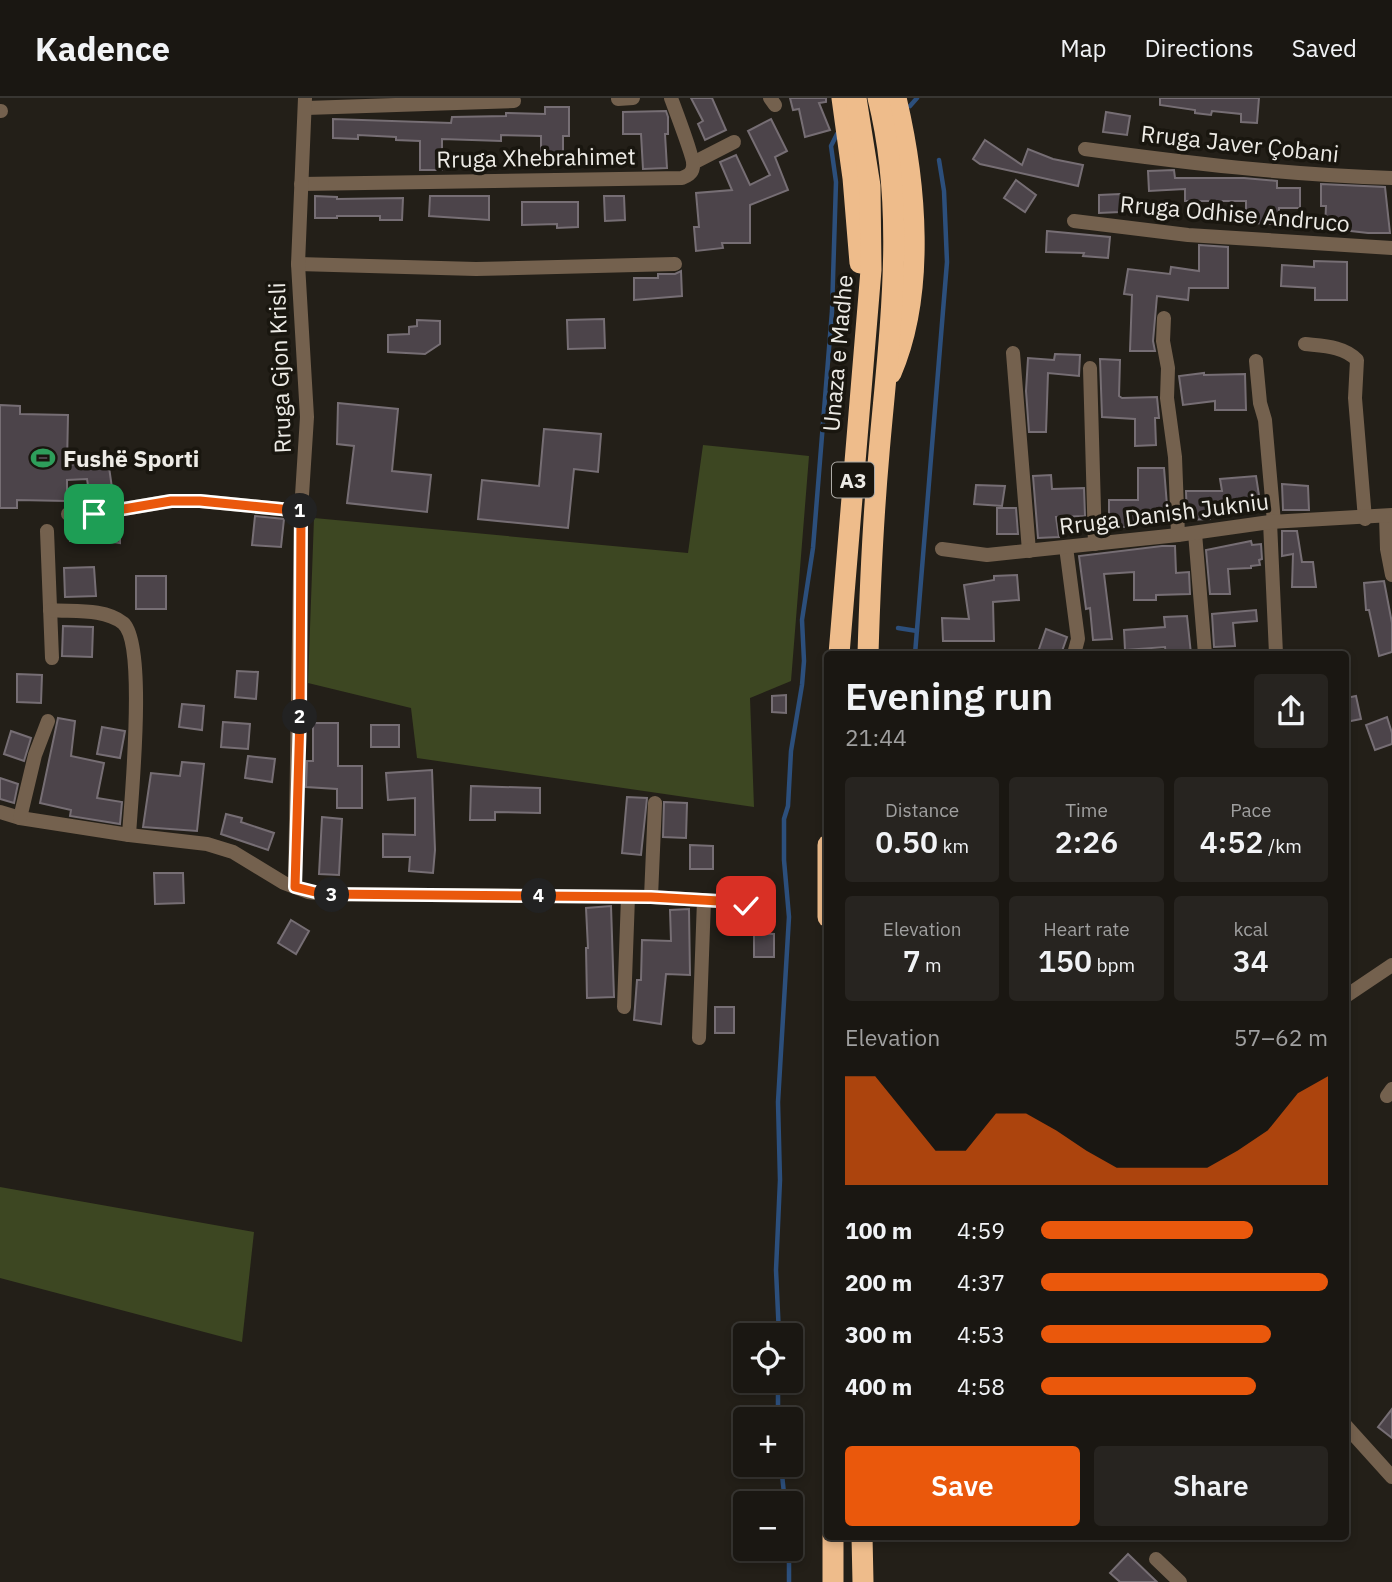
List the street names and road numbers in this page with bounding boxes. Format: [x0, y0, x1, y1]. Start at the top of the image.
street label: Rruga Javer Çobani [1139, 118, 1341, 168]
street label: Rruga Xhebrahimet [436, 140, 636, 174]
street label: Rruga Odhise Andruco [1119, 188, 1351, 238]
street label: Unaza e Madhe [815, 273, 859, 433]
street label: Rruga Gjon Krisli [261, 282, 297, 454]
road number: A3 [832, 462, 874, 498]
street label: Rruga Danish Jukniu [1057, 485, 1271, 541]

